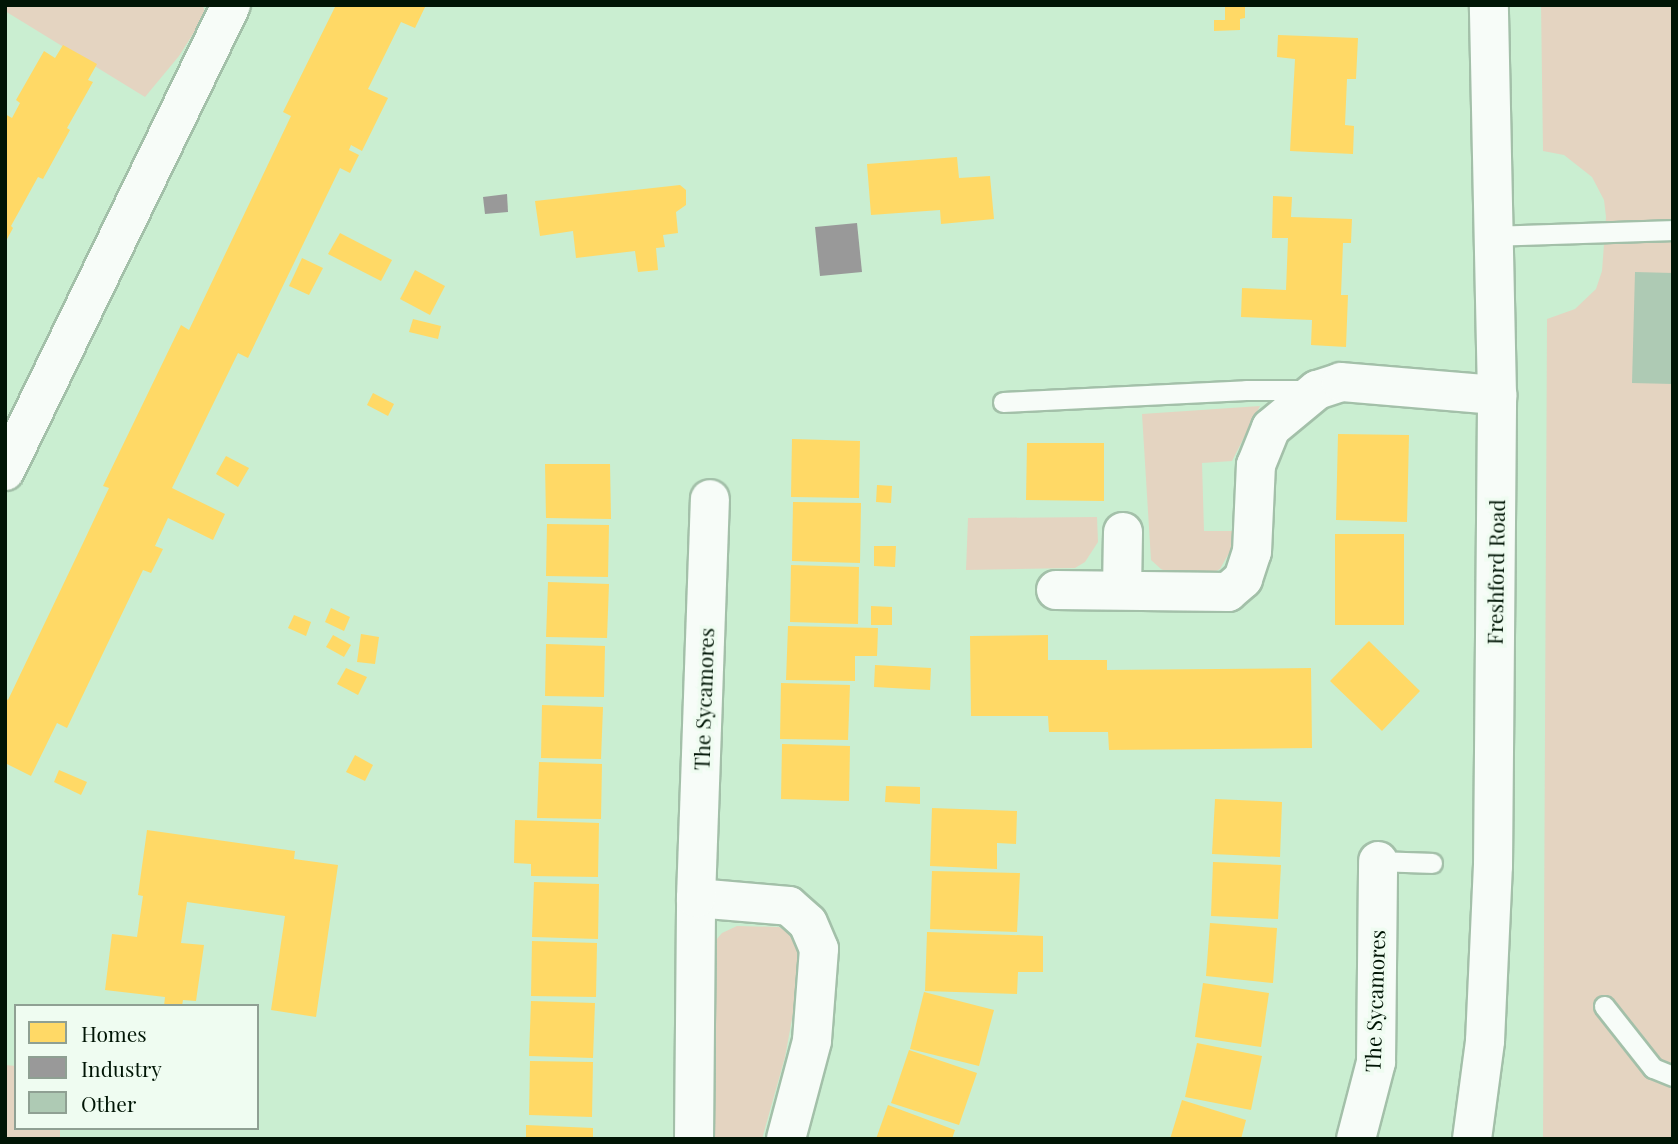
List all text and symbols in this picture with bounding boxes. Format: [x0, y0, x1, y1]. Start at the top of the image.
street label: Freshford Road [1481, 499, 1509, 645]
street label: The Sycamores [688, 627, 718, 771]
street label: The Sycamores [1359, 929, 1389, 1073]
legend [14, 1004, 259, 1130]
text: Homes [81, 1019, 147, 1047]
text: Industry [81, 1054, 162, 1082]
text: Other [81, 1089, 136, 1117]

